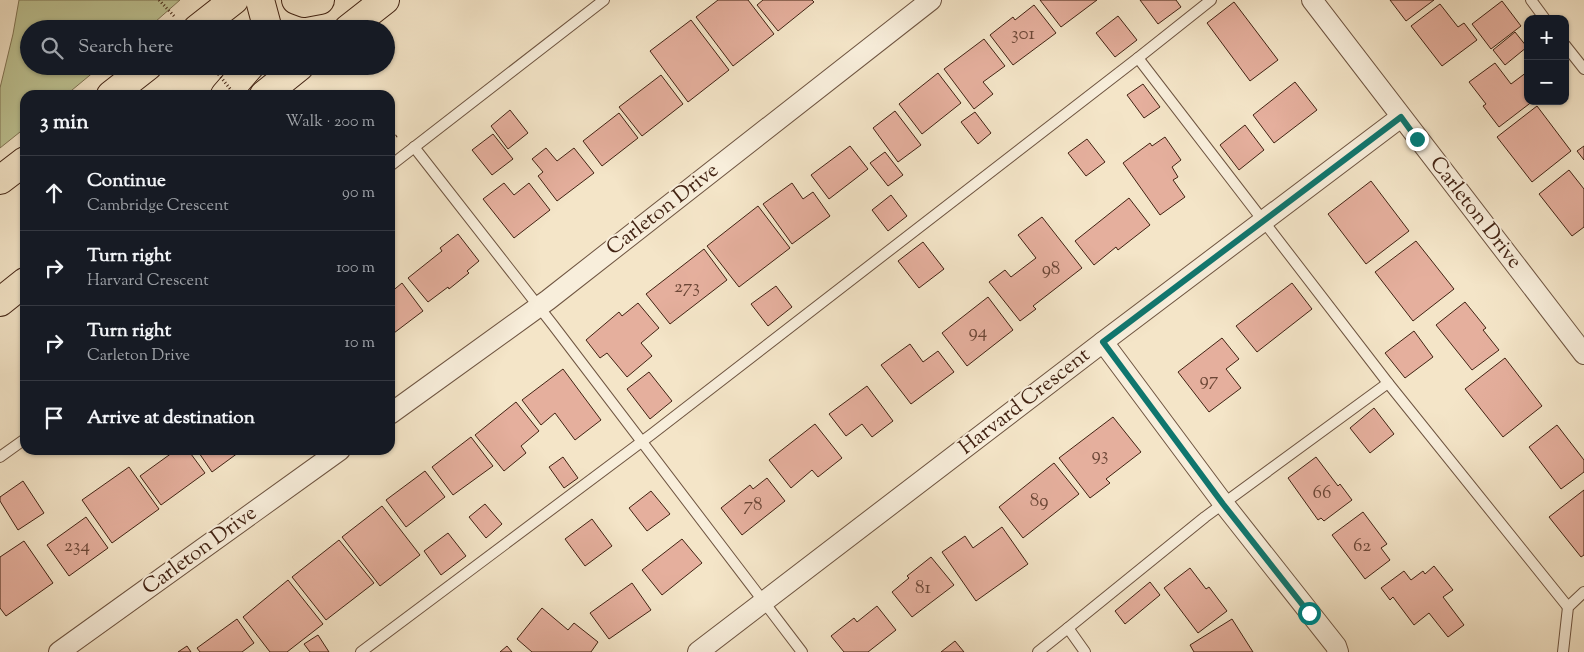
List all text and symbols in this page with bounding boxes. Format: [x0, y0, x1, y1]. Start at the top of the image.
map controls [1524, 15, 1569, 105]
button: + [1524, 15, 1569, 60]
search box [20, 20, 395, 75]
house number: 301 [1011, 21, 1035, 48]
icon: search [38, 34, 66, 62]
text: Search here [78, 34, 173, 61]
button: − [1524, 60, 1569, 105]
text: 3 min [40, 108, 89, 138]
text: Walk · 200 m [286, 111, 375, 134]
route end [1406, 128, 1429, 151]
street label: Carleton Drive [1422, 150, 1528, 276]
street label: Carleton Drive [600, 157, 726, 263]
text: Continue [87, 168, 166, 195]
icon: ahead [40, 179, 68, 207]
text: 90 m [342, 182, 375, 205]
text: Cambridge Crescent [87, 195, 229, 218]
text: Turn right [87, 243, 171, 270]
icon: right [40, 254, 68, 282]
house number: 98 [1042, 256, 1060, 283]
text: 100 m [336, 257, 375, 280]
text: Harvard Crescent [87, 270, 209, 293]
house number: 273 [674, 274, 700, 301]
text: Turn right [87, 318, 171, 345]
house number: 94 [969, 319, 988, 346]
icon: right [40, 329, 68, 357]
text: 10 m [345, 332, 375, 355]
street label: Harvard Crescent [953, 341, 1097, 463]
text: Carleton Drive [87, 345, 190, 368]
house number: 97 [1200, 367, 1219, 394]
icon: arrive [40, 404, 68, 432]
text: Arrive at destination [87, 405, 255, 432]
house number: 93 [1092, 442, 1108, 469]
house number: 66 [1313, 480, 1331, 507]
house number: 89 [1030, 488, 1048, 515]
house number: 78 [743, 492, 763, 519]
street label: Carleton Drive [136, 499, 264, 603]
house number: 234 [64, 533, 90, 560]
house number: 62 [1353, 533, 1371, 560]
house number: 81 [915, 575, 932, 602]
route start [1298, 602, 1321, 625]

